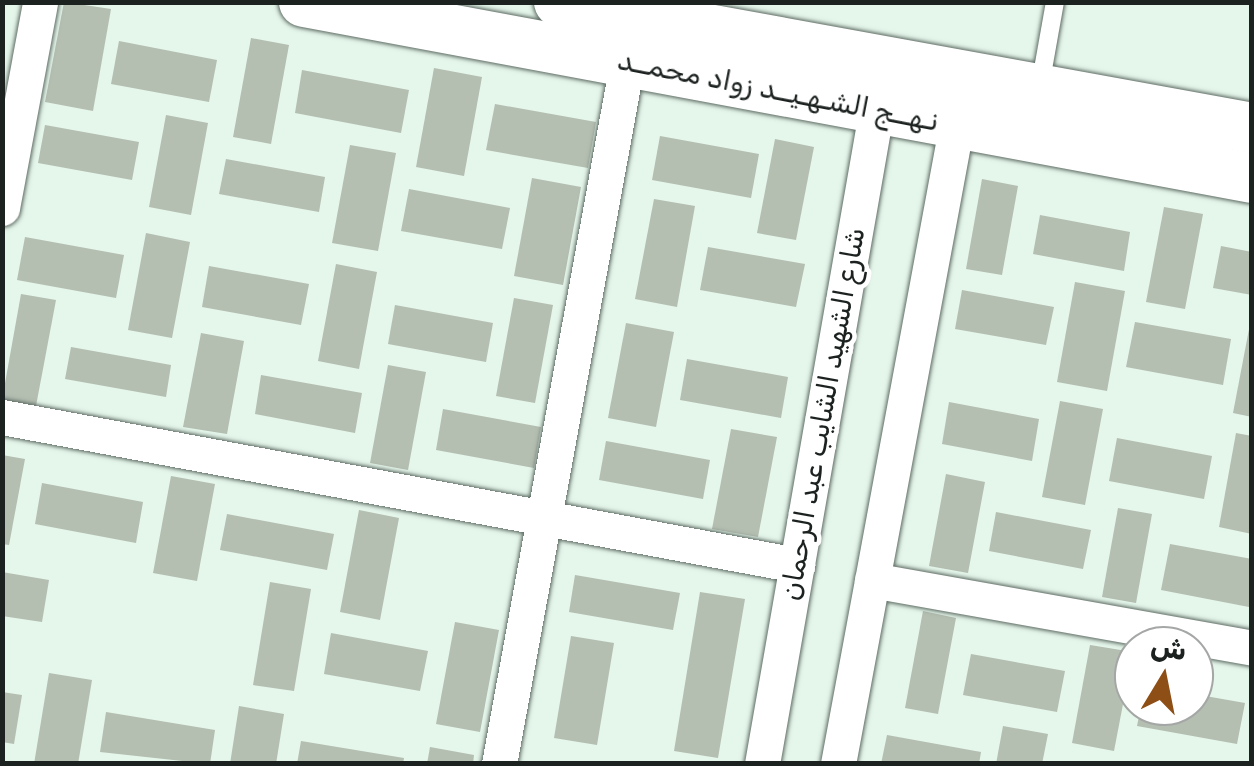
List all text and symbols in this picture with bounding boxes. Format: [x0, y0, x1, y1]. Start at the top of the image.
street label: نـهــج الشـهـيــد زواد محمــد [614, 43, 942, 139]
street label: شارع الشهيد الشايب عبد الرحمان [774, 225, 872, 603]
north arrow [1114, 626, 1214, 726]
text: ش [1149, 629, 1189, 667]

